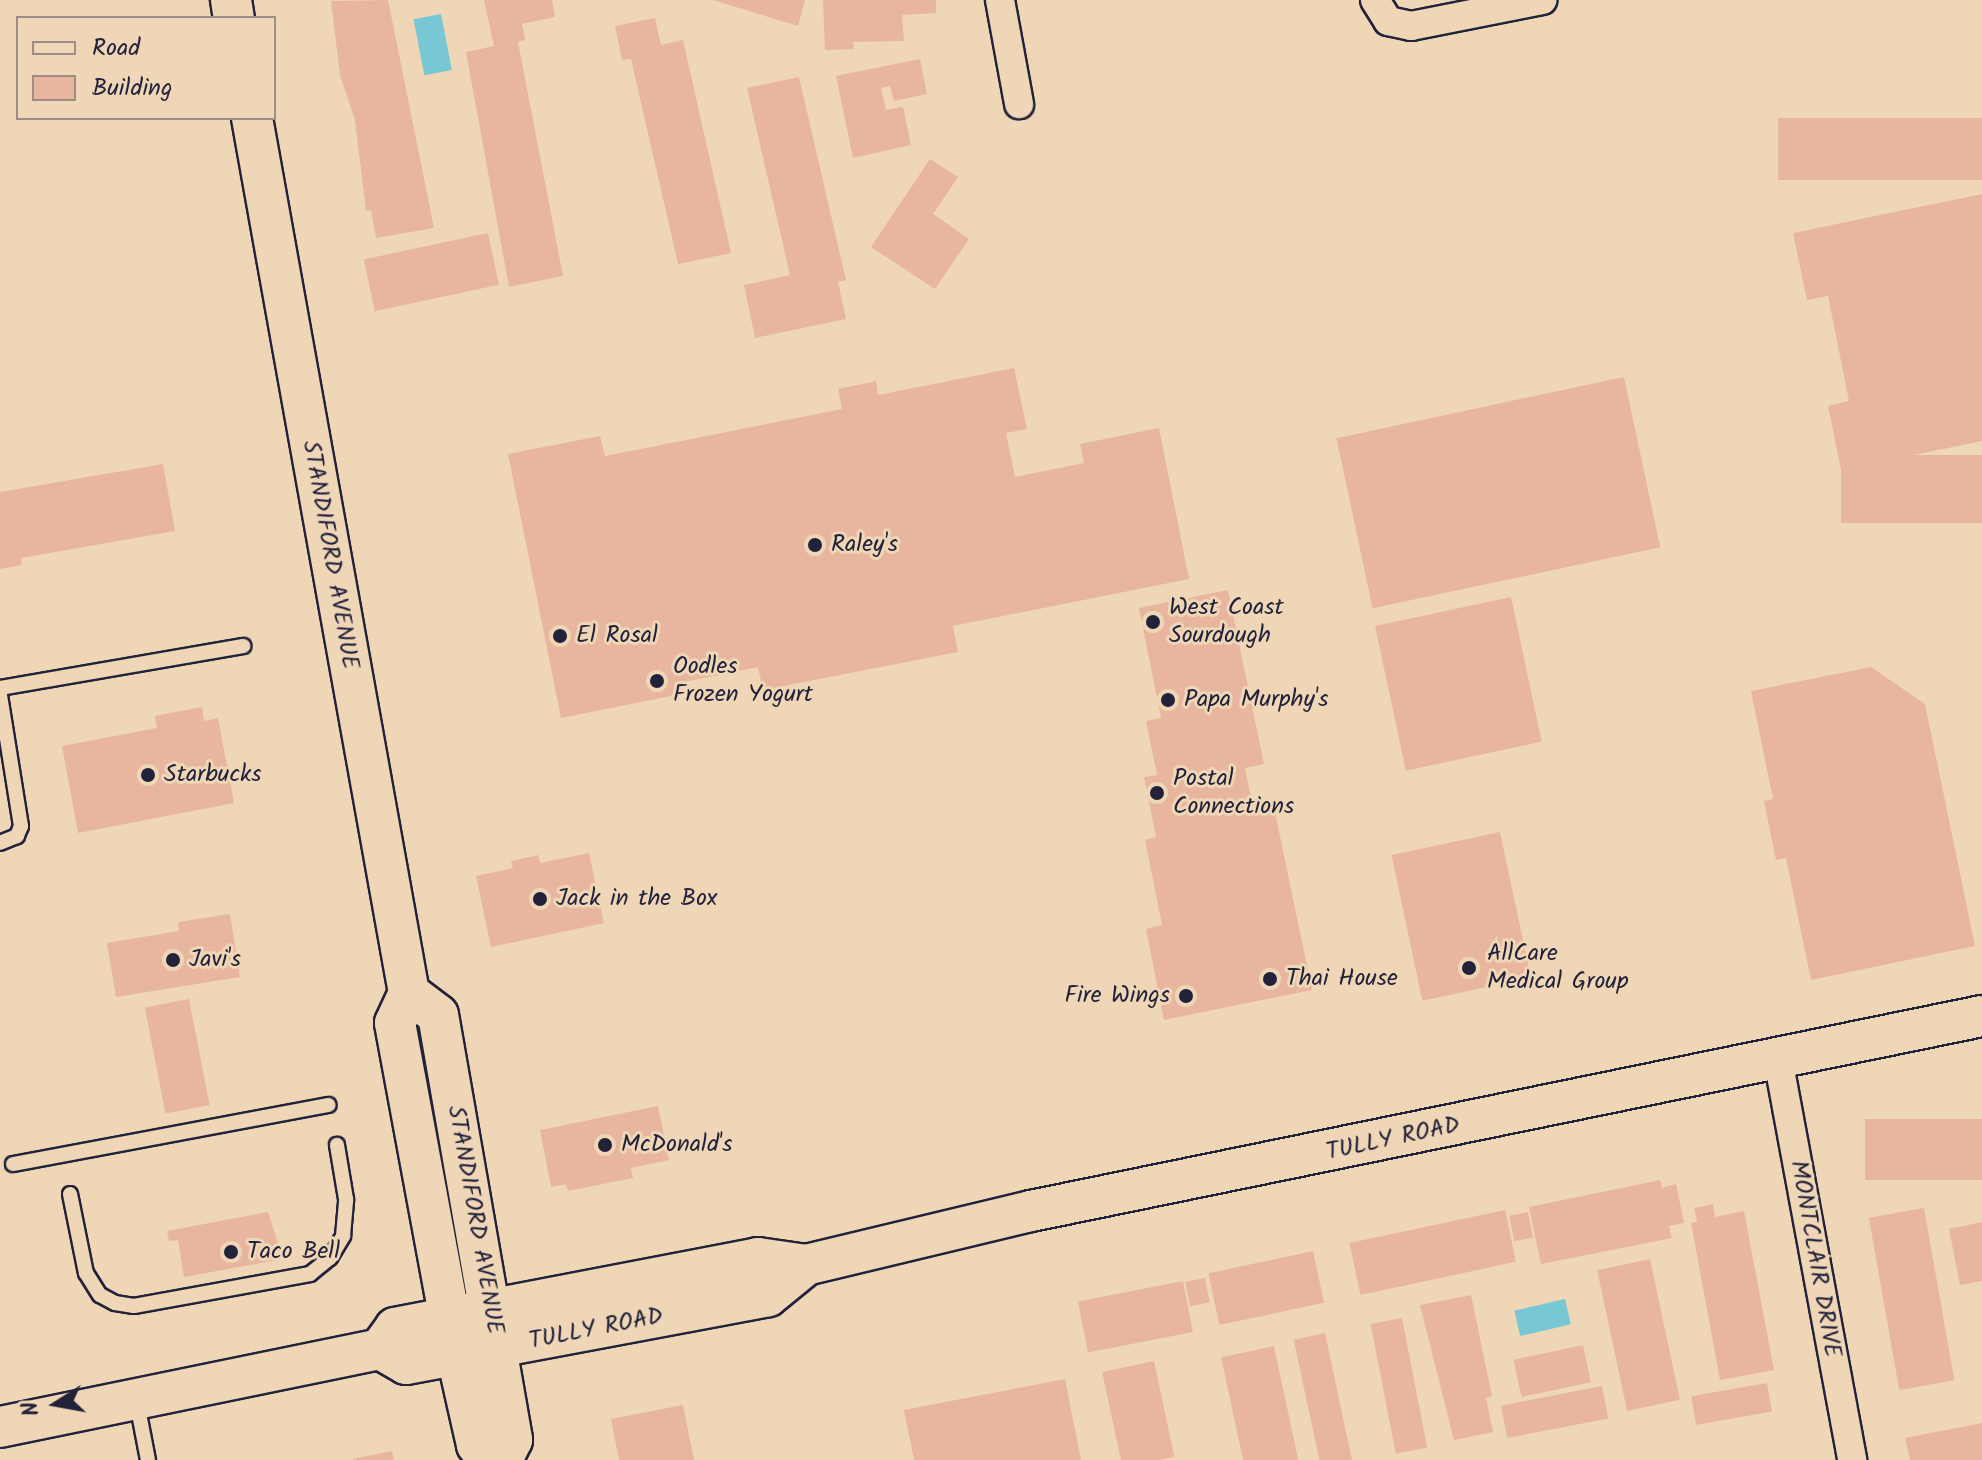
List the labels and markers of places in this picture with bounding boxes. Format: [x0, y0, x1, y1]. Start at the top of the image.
place label: Raley's [831, 531, 898, 559]
marker: Raley's [806, 536, 824, 554]
place label: West Coast Sourdough [1169, 594, 1284, 650]
marker: West Coast Sourdough [1144, 613, 1162, 631]
place label: El Rosal [576, 622, 658, 650]
marker: El Rosal [551, 627, 569, 645]
place label: Oodles Frozen Yogurt [673, 653, 813, 709]
marker: Oodles Frozen Yogurt [648, 672, 666, 690]
place label: Papa Murphy's [1184, 686, 1328, 714]
marker: Papa Murphy's [1159, 691, 1177, 709]
place label: Starbucks [164, 761, 262, 789]
place label: Postal Connections [1173, 765, 1294, 821]
marker: Starbucks [139, 766, 157, 784]
marker: Postal Connections [1148, 784, 1166, 802]
place label: Jack in the Box [556, 885, 717, 913]
marker: Jack in the Box [531, 890, 549, 908]
place label: AllCare Medical Group [1487, 940, 1628, 996]
place label: Javi's [189, 946, 241, 974]
marker: Javi's [164, 951, 182, 969]
marker: AllCare Medical Group [1458, 957, 1480, 979]
place label: Thai House [1286, 965, 1398, 993]
marker: Thai House [1261, 970, 1279, 988]
place label: Fire Wings [1064, 982, 1170, 1010]
marker: Fire Wings [1177, 987, 1195, 1005]
place label: McDonald's [621, 1131, 733, 1159]
marker: McDonald's [596, 1136, 614, 1154]
place label: Taco Bell [247, 1238, 340, 1266]
marker: Taco Bell [222, 1243, 240, 1261]

